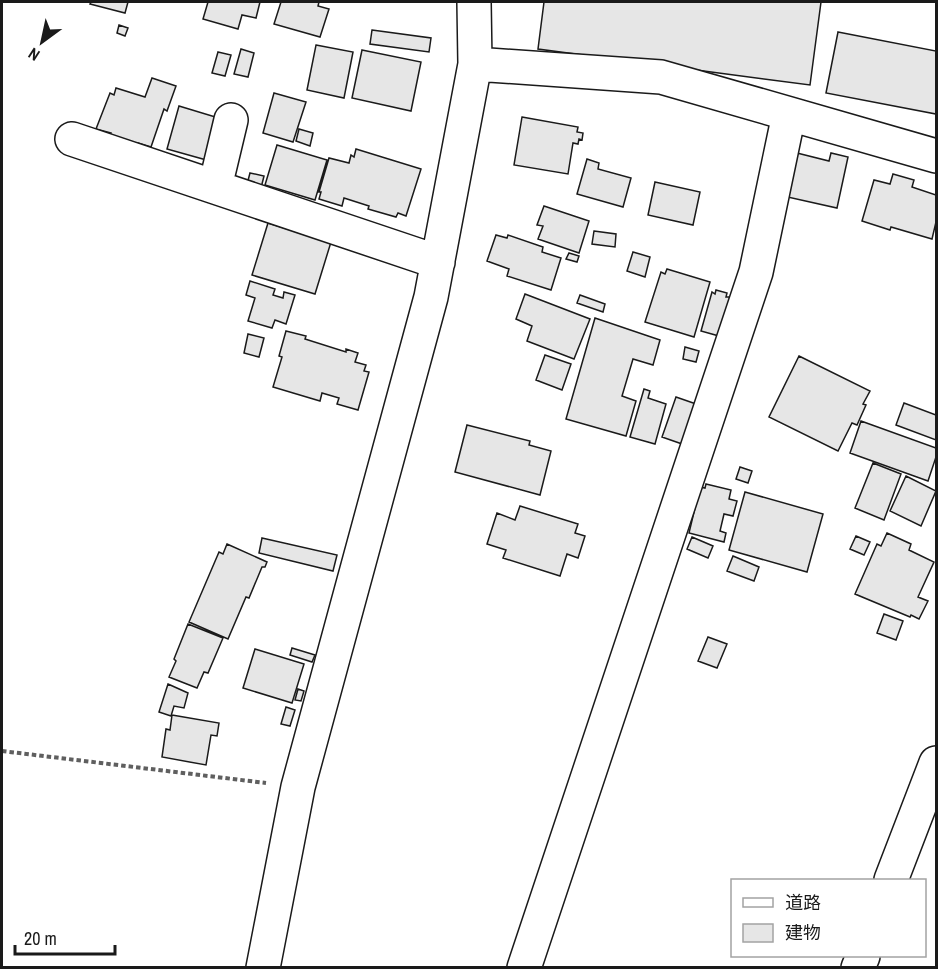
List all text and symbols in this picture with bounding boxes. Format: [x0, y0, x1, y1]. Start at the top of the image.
north arrow [12, 12, 72, 72]
text: N [24, 43, 44, 66]
legend [731, 879, 926, 957]
text: 道路 [785, 890, 821, 915]
scale bar [15, 918, 116, 956]
text: 建物 [785, 920, 821, 945]
text: 20 m [24, 926, 57, 951]

